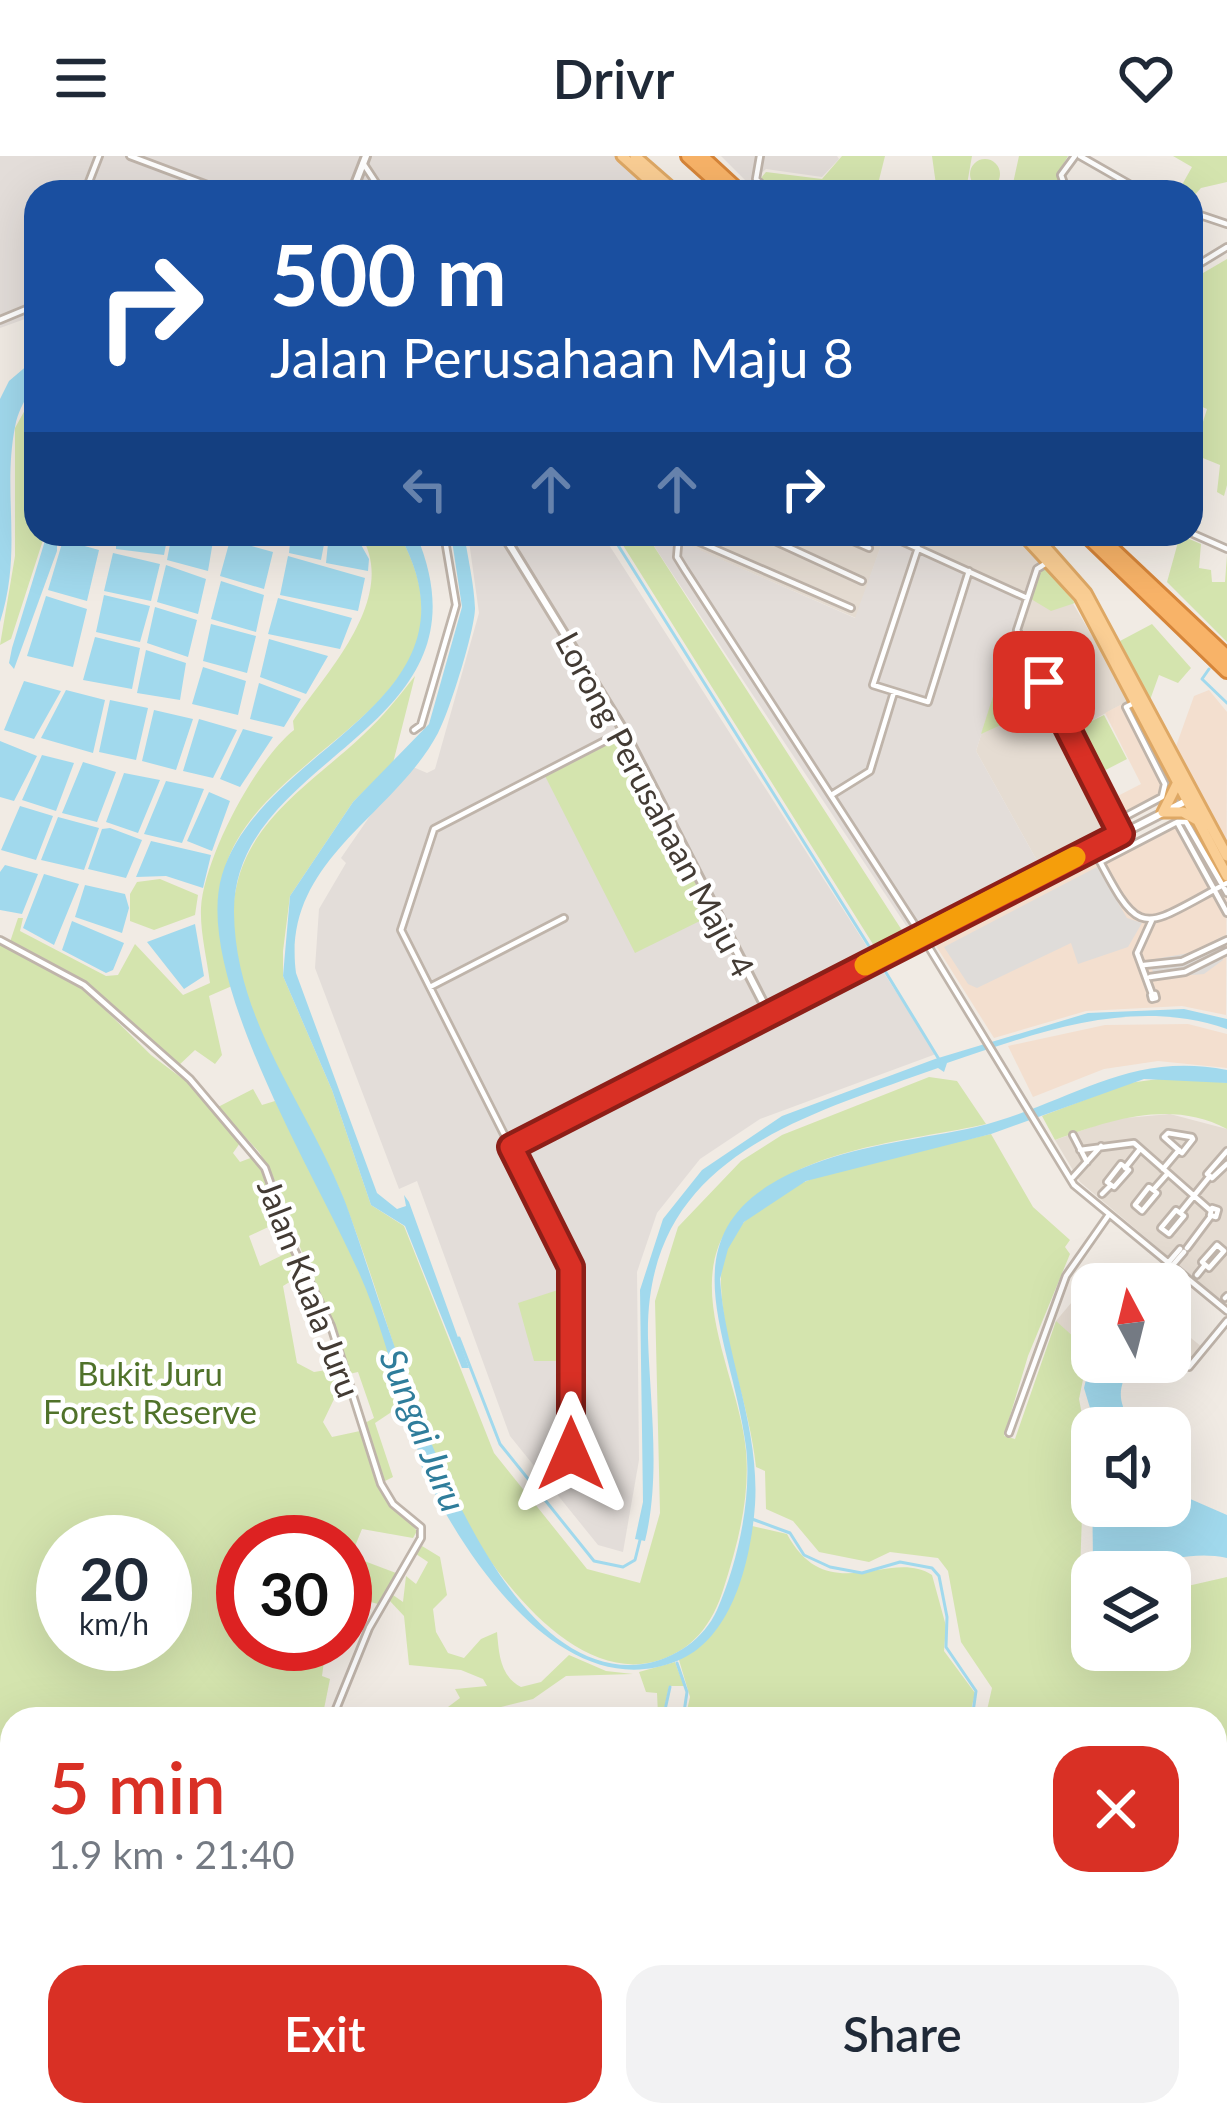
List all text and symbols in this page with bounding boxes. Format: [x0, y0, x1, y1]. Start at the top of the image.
icon: menu [48, 45, 114, 111]
icon: heart [1113, 45, 1179, 111]
text: Drivr [553, 46, 675, 111]
text: 500 m [270, 223, 507, 324]
icon: right [72, 228, 228, 384]
text: Jalan Perusahaan Maju 8 [270, 325, 854, 390]
icon: left [392, 456, 458, 522]
icon: ahead [518, 456, 584, 522]
icon: ahead [644, 456, 710, 522]
icon: right [770, 456, 836, 522]
street label: Lorong Perusahaan Maju 4 [548, 625, 764, 983]
pin [993, 631, 1095, 733]
icon: arrive [1011, 649, 1077, 715]
street label: Jalan Kuala Juru [250, 1173, 370, 1403]
north arrow [1071, 1263, 1191, 1383]
map controls [1071, 1263, 1191, 1671]
water label: Sungai Juru [371, 1342, 477, 1518]
park label: Bukit Juru Forest Reserve [43, 1353, 257, 1431]
position arrow [508, 1391, 634, 1517]
button: sound [1071, 1407, 1191, 1527]
speed limit sign: 30 [216, 1515, 372, 1671]
text: 20 [79, 1542, 149, 1614]
button: layers [1071, 1551, 1191, 1671]
text: km/h [79, 1605, 149, 1641]
text: 5 min [48, 1743, 226, 1829]
button: close [1053, 1746, 1179, 1872]
text: 1.9 km · 21:40 [48, 1831, 295, 1877]
button: Exit [48, 1965, 602, 2103]
button: Share [626, 1965, 1179, 2103]

